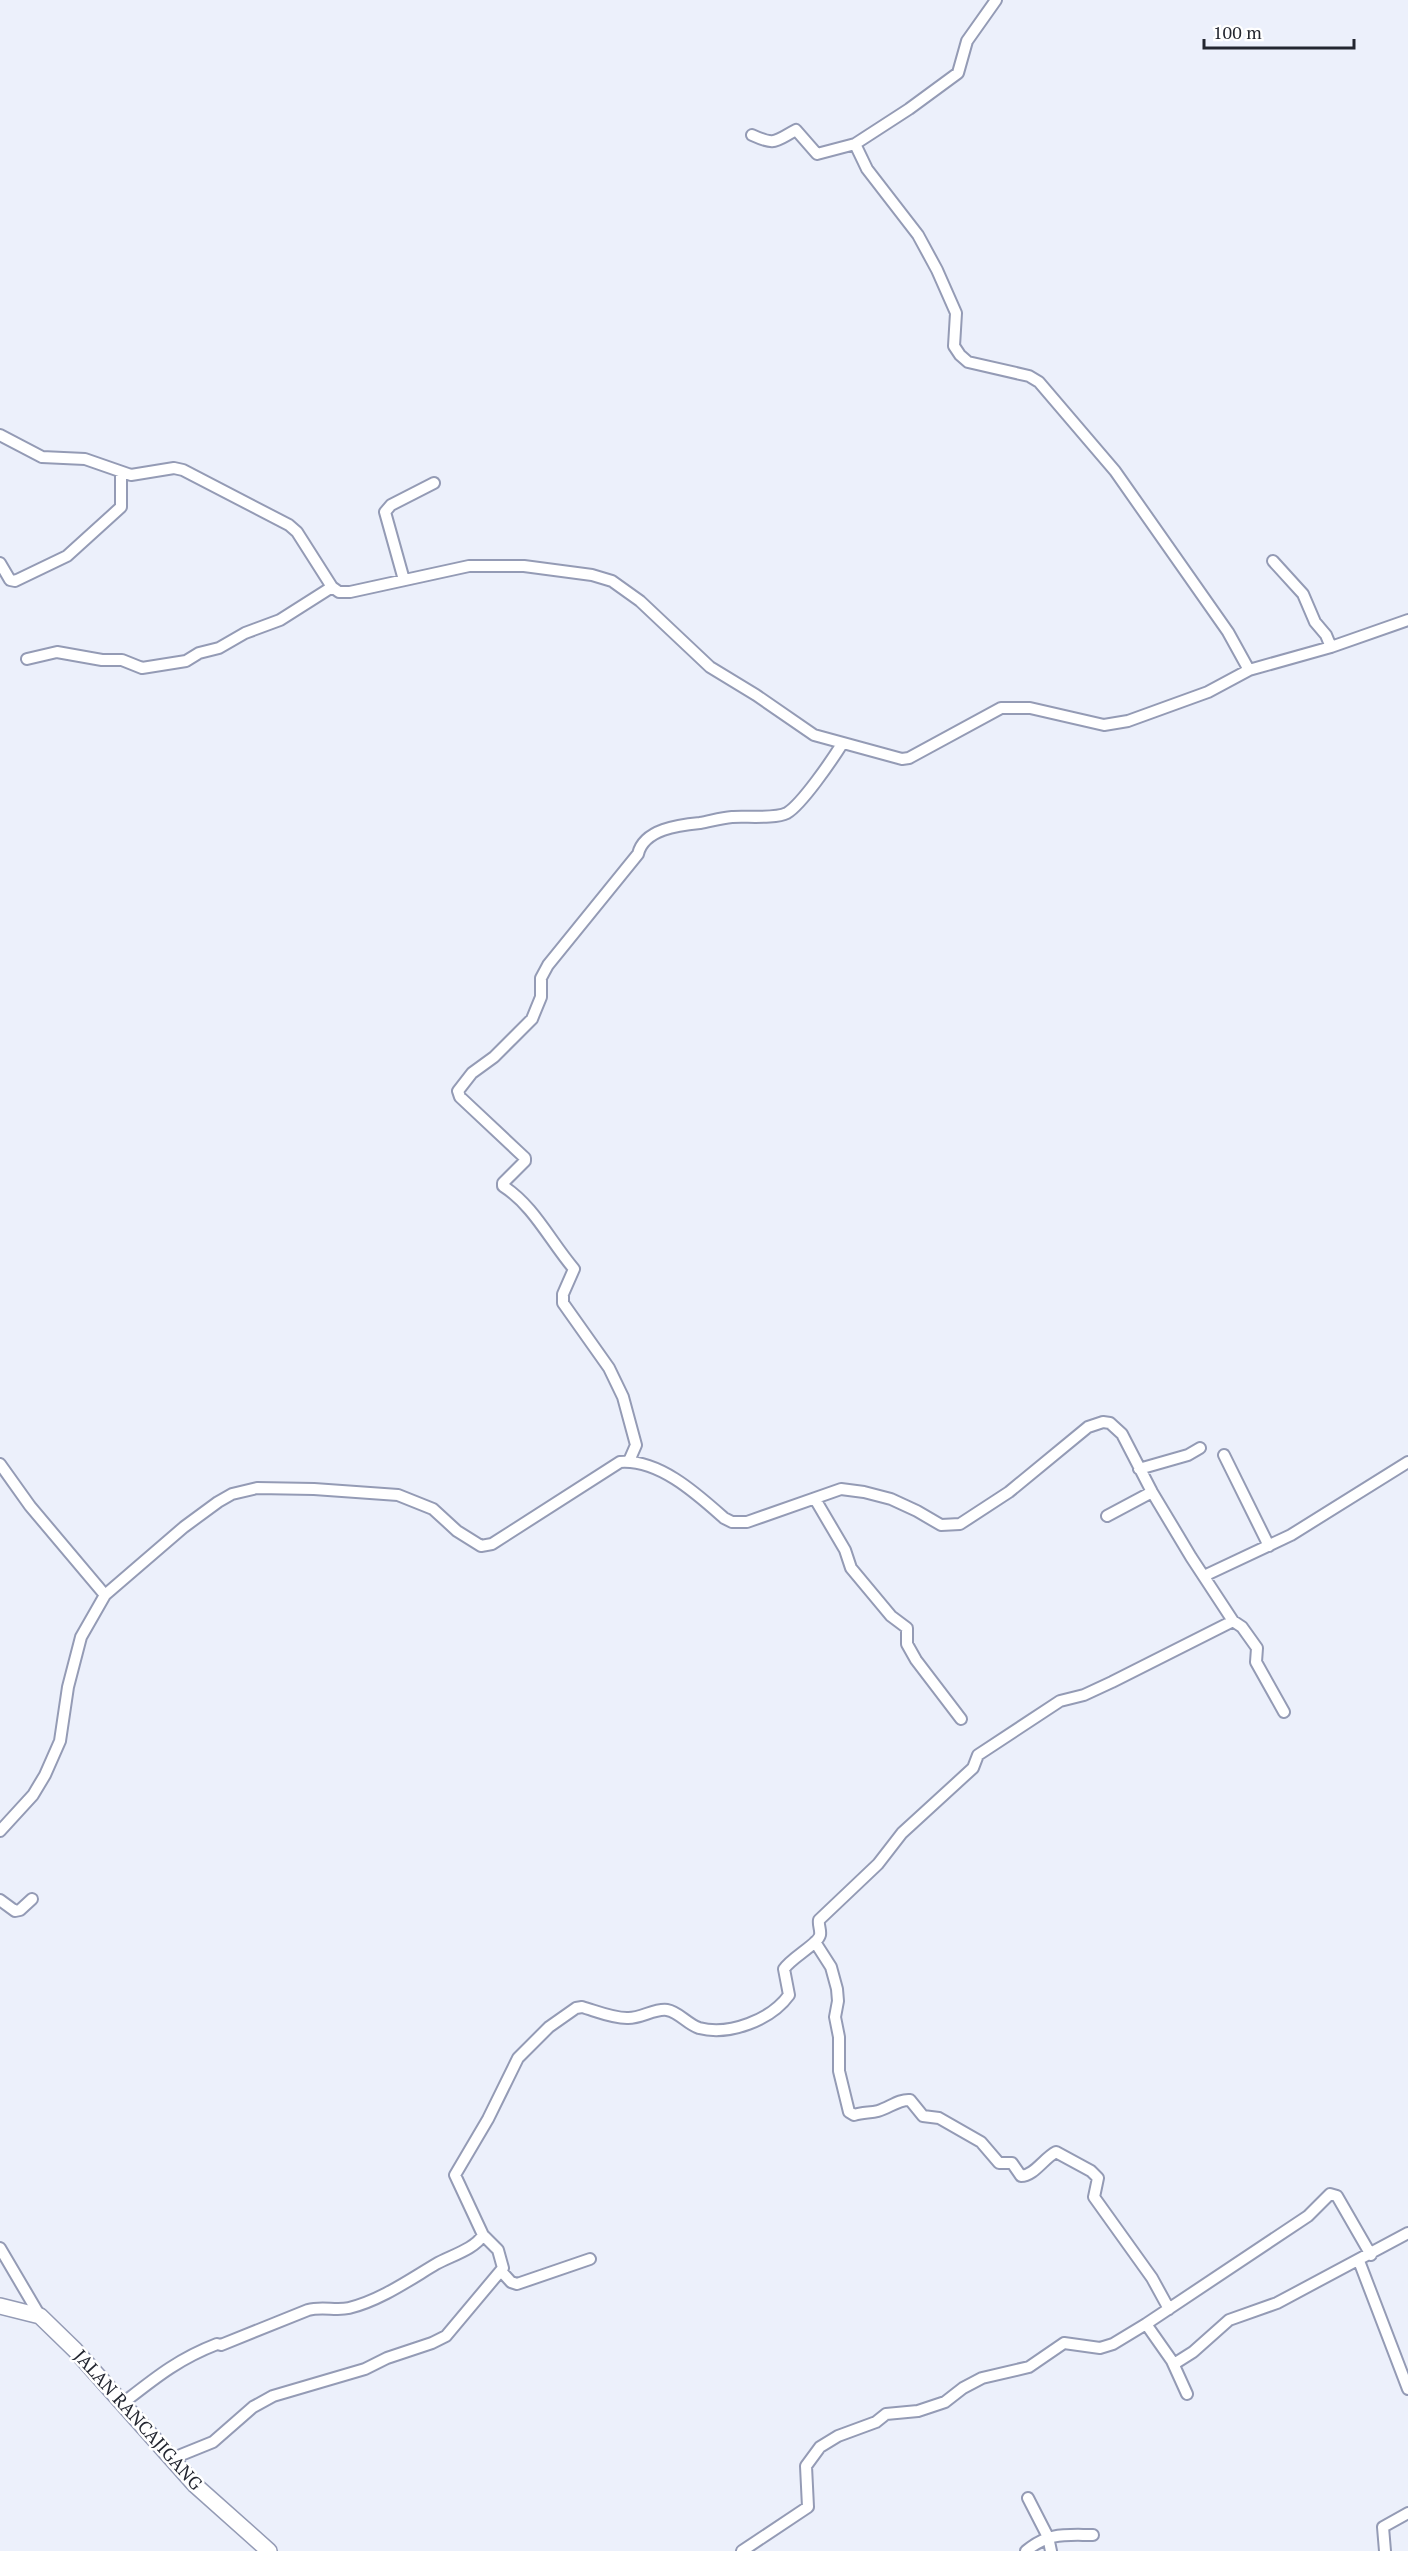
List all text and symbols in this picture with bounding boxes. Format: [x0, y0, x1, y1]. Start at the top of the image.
scale bar [1204, 12, 1354, 50]
text: 100 m [1213, 20, 1262, 44]
street label: JALAN RANCAJIGANG [69, 2344, 209, 2495]

